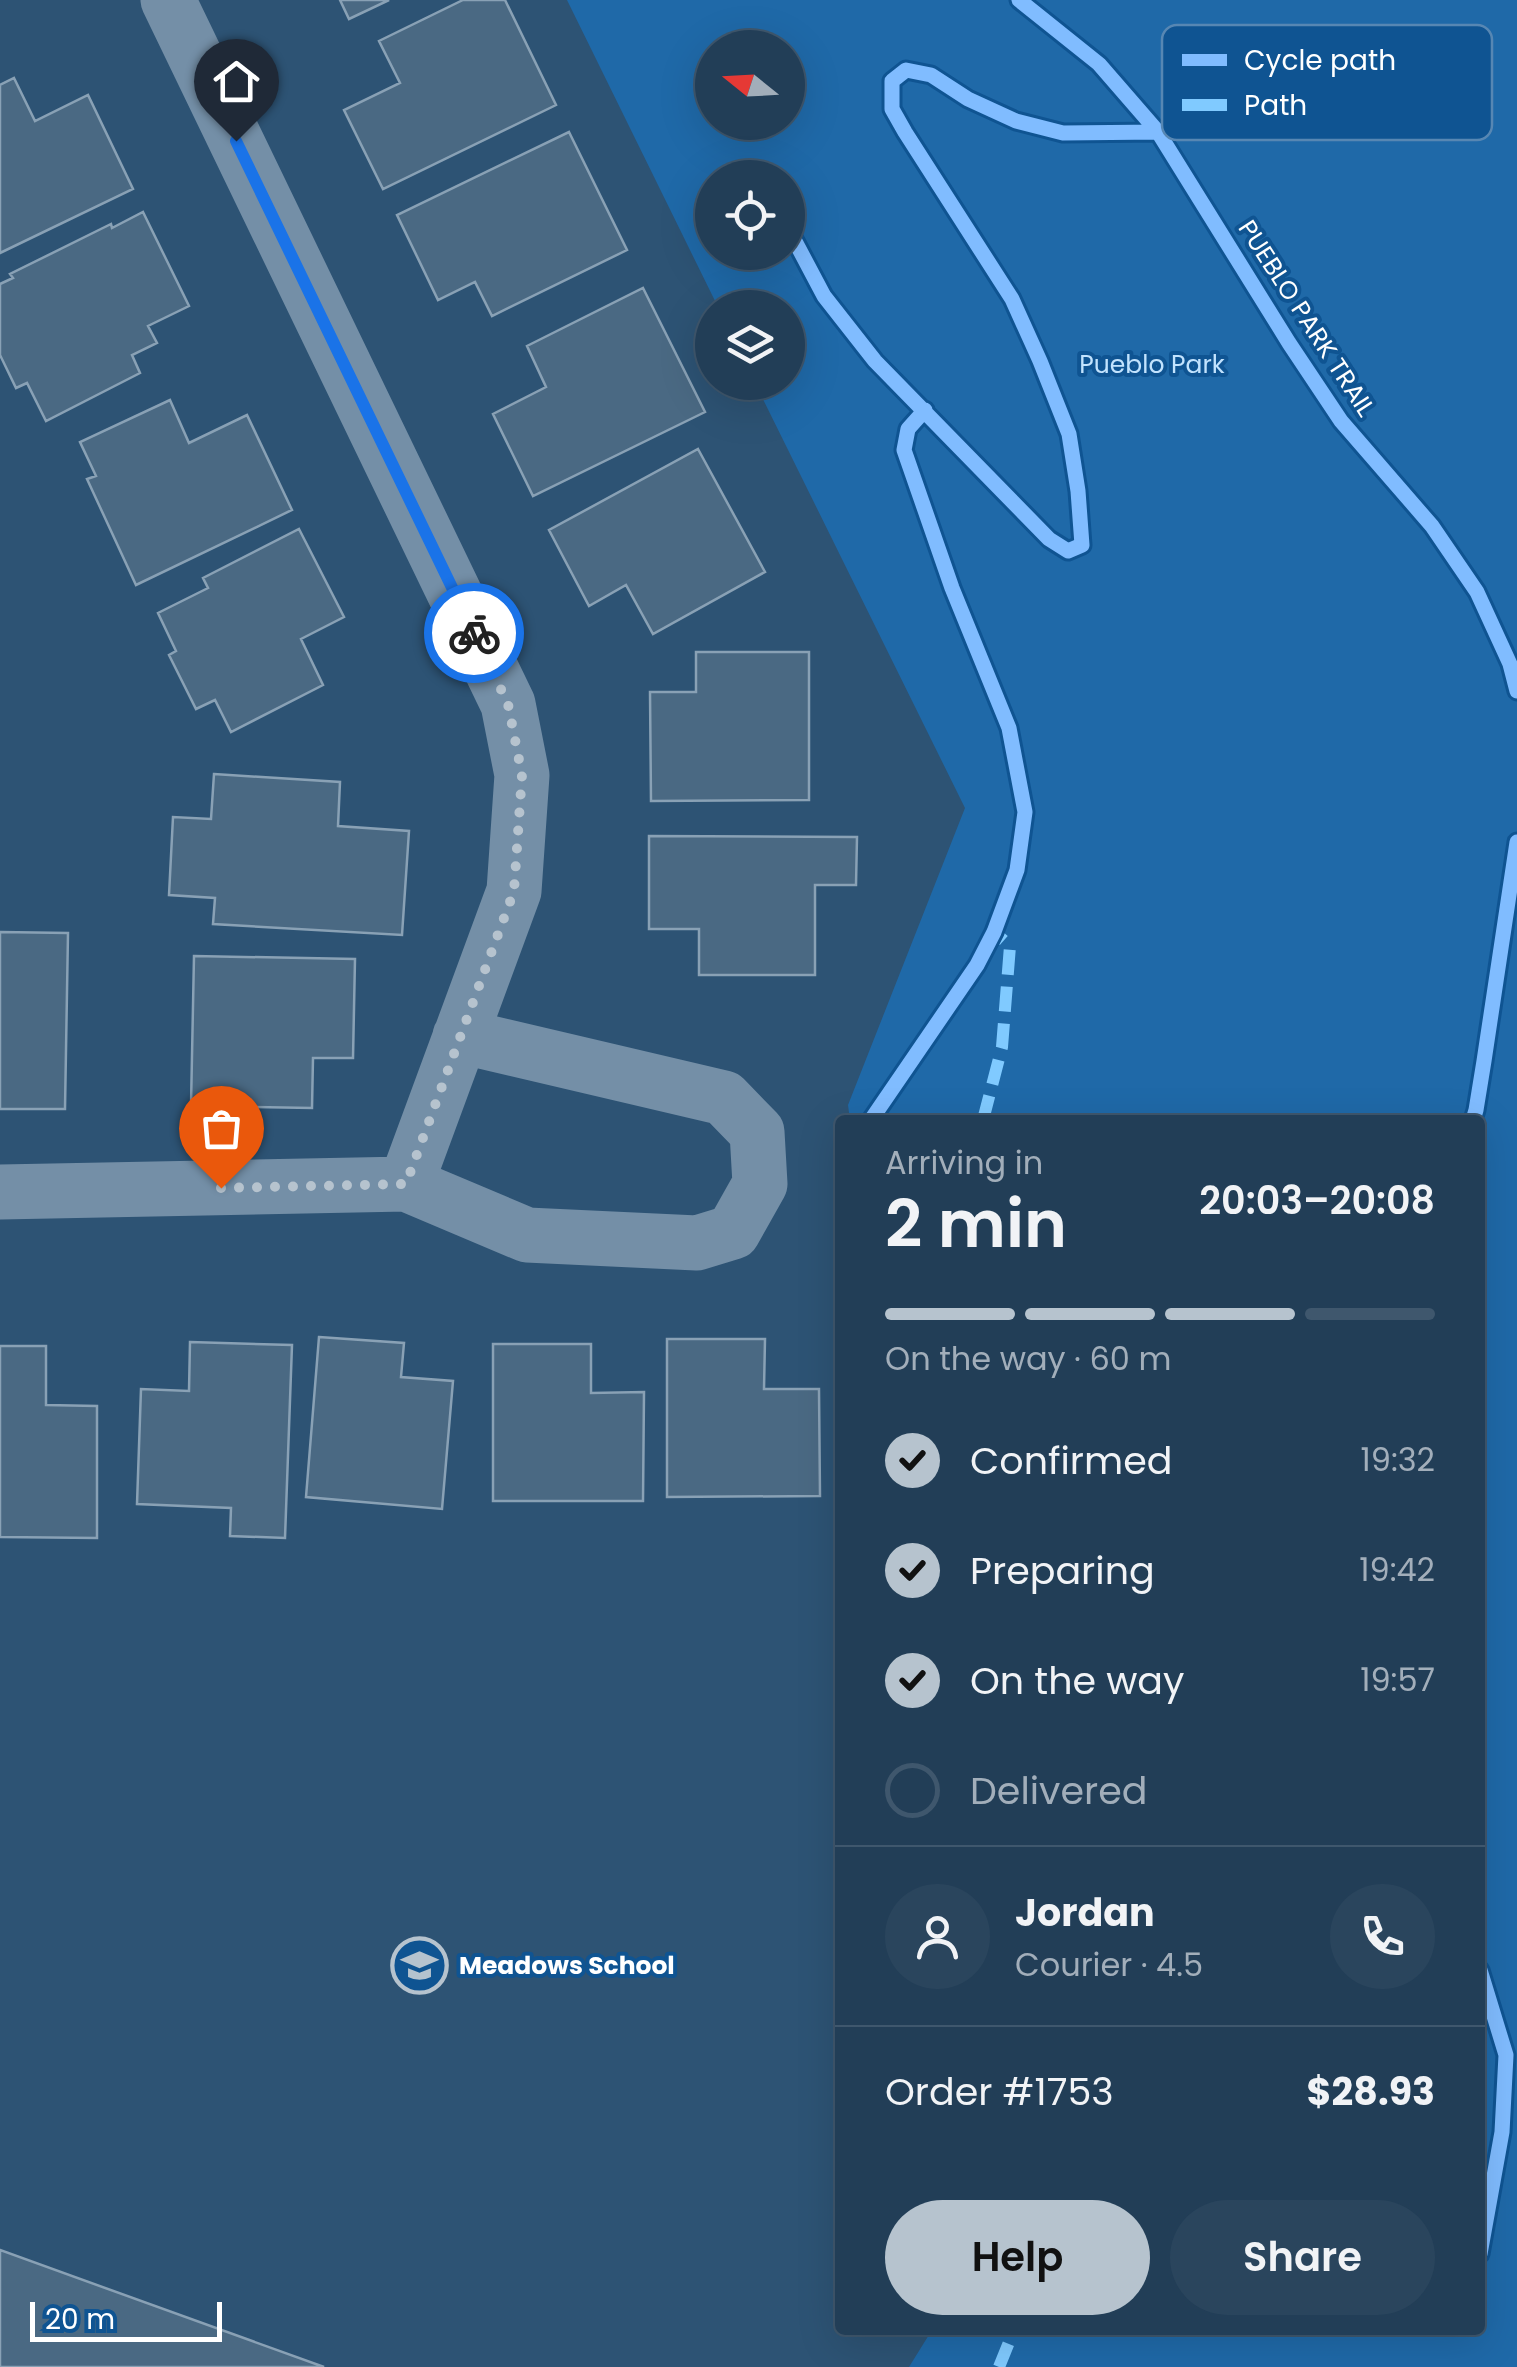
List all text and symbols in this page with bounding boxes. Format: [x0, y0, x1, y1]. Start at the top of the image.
legend [1162, 25, 1492, 140]
north arrow [695, 30, 805, 140]
map controls [695, 30, 805, 400]
pin [194, 39, 279, 142]
text: Cycle path [1244, 41, 1396, 80]
icon: home [209, 54, 264, 109]
text: Path [1244, 86, 1307, 125]
button: locate [695, 160, 805, 270]
street label: PUEBLO PARK TRAIL [1230, 213, 1383, 423]
button: layers [695, 290, 805, 400]
park label: Pueblo Park [1079, 347, 1225, 382]
courier [424, 583, 524, 683]
icon: bike [447, 606, 502, 661]
pin [179, 1086, 264, 1189]
icon: bag [194, 1101, 249, 1156]
text: Arriving in [885, 1140, 1043, 1185]
text: 20:03–20:08 [1199, 1174, 1435, 1227]
text: 2 min [885, 1179, 1067, 1270]
text: On the way · 60 m [885, 1336, 1171, 1381]
icon: check [885, 1433, 940, 1488]
text: Confirmed [970, 1434, 1172, 1487]
text: 19:32 [1361, 1437, 1435, 1482]
icon: check [885, 1543, 940, 1598]
text: Preparing [970, 1544, 1155, 1597]
text: 19:42 [1359, 1547, 1435, 1592]
icon: check [885, 1653, 940, 1708]
text: On the way [970, 1654, 1184, 1707]
text: 19:57 [1360, 1657, 1435, 1702]
text: Delivered [970, 1764, 1147, 1817]
button: person [885, 1884, 990, 1989]
button: phone [1330, 1884, 1435, 1989]
text: Jordan [1015, 1886, 1155, 1939]
school or university icon: Meadows School [390, 1935, 450, 1995]
text: Courier · 4.5 [1015, 1942, 1203, 1987]
place label: Meadows School [459, 1948, 675, 1983]
text: Order #1753 [885, 2065, 1114, 2118]
text: $28.93 [1307, 2065, 1435, 2118]
button: Help [885, 2200, 1150, 2315]
button: Share [1170, 2200, 1435, 2315]
scale bar [30, 2297, 222, 2342]
text: 20 m [45, 2300, 115, 2339]

